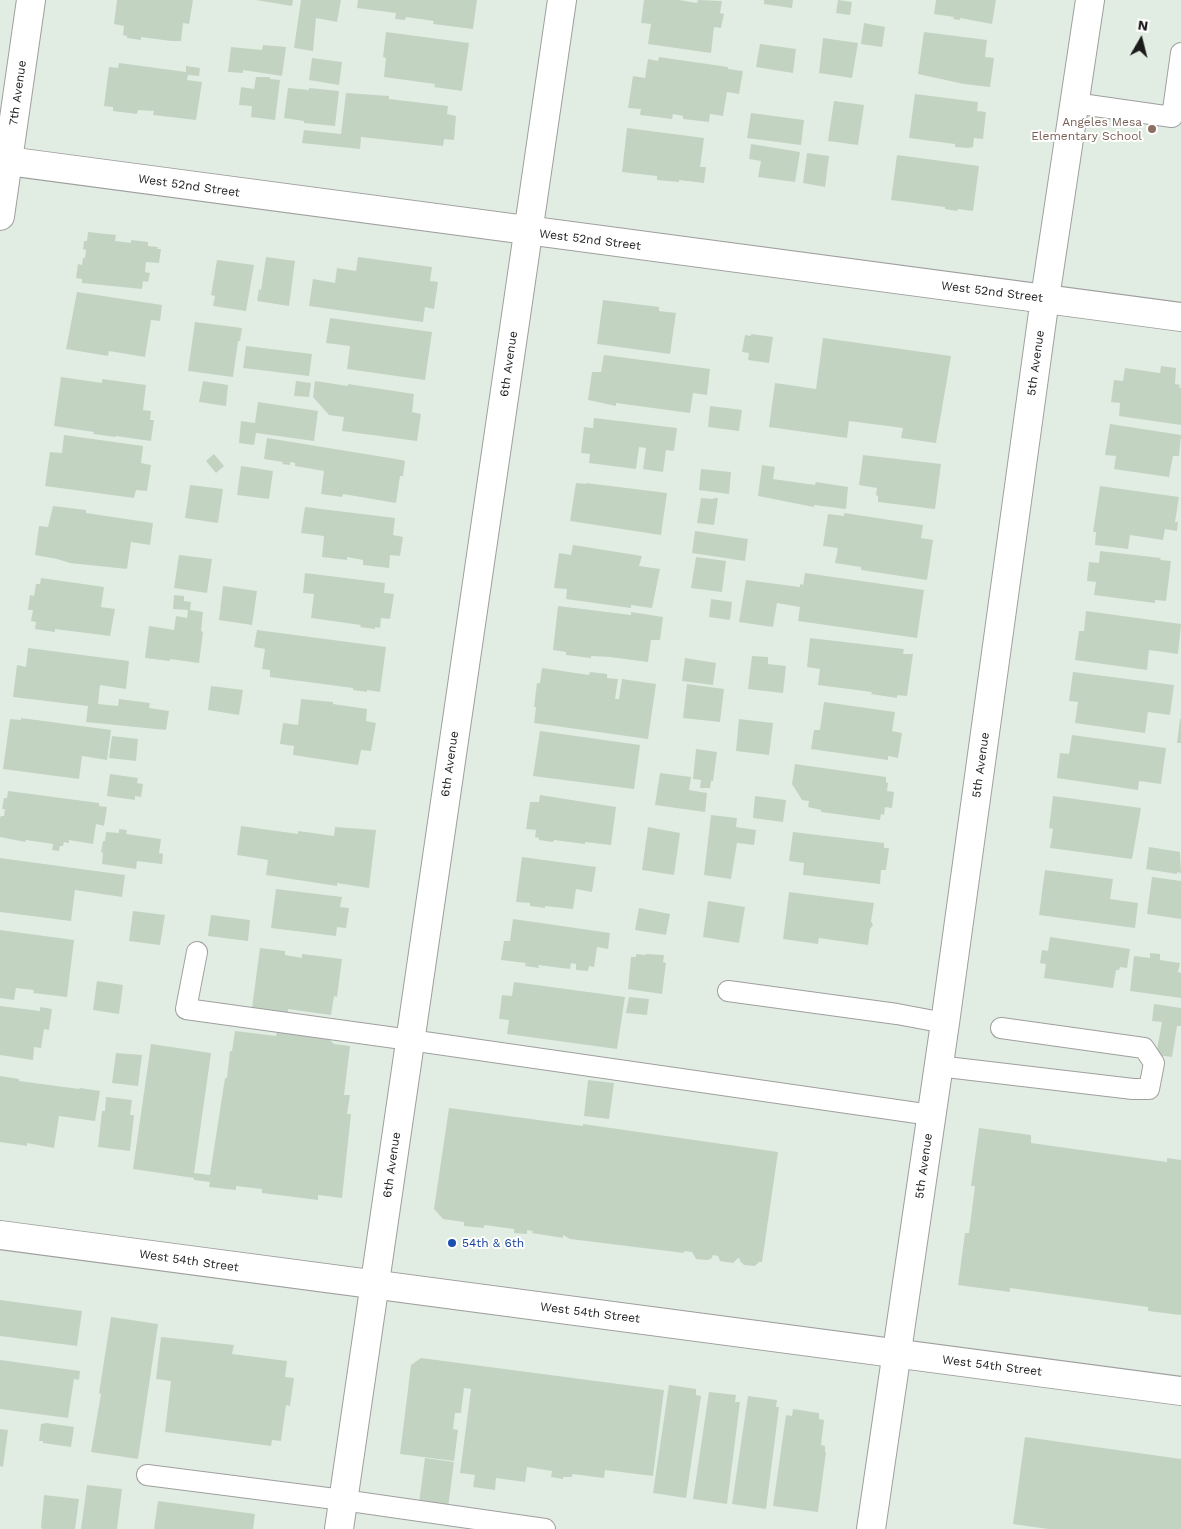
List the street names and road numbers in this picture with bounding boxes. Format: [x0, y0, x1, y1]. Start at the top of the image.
street label: 7th Avenue [6, 59, 30, 127]
street label: West 52nd Street [137, 172, 241, 200]
street label: West 52nd Street [538, 227, 642, 253]
street label: West 52nd Street [940, 279, 1044, 305]
street label: 5th Avenue [1024, 329, 1048, 397]
street label: 6th Avenue [497, 330, 521, 398]
street label: 6th Avenue [438, 730, 462, 798]
street label: 5th Avenue [969, 731, 993, 799]
street label: 6th Avenue [380, 1131, 404, 1199]
street label: 5th Avenue [912, 1132, 936, 1200]
street label: West 54th Street [138, 1247, 240, 1275]
street label: West 54th Street [539, 1300, 641, 1326]
street label: West 54th Street [941, 1353, 1043, 1379]

